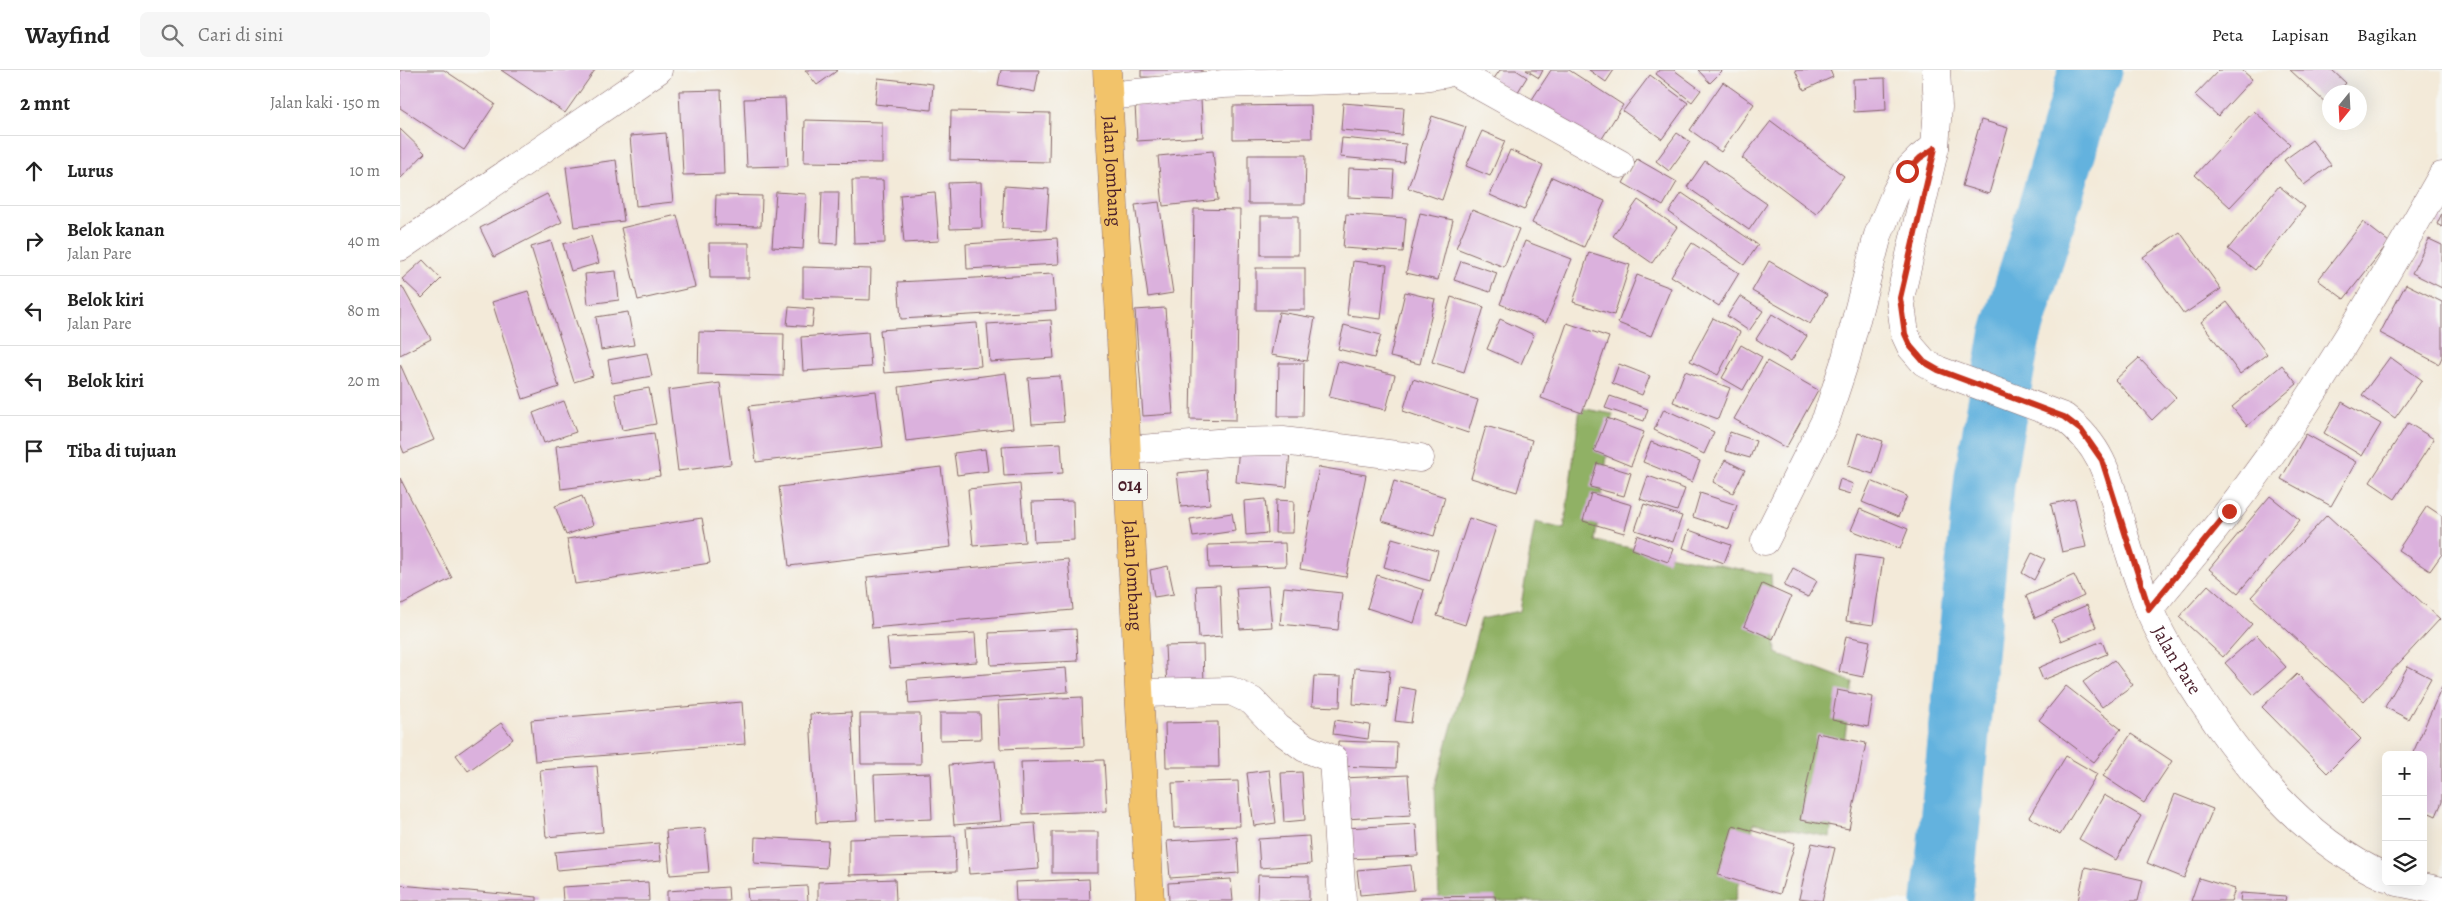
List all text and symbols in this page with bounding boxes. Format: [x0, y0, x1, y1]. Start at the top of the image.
search box [140, 12, 490, 57]
text: Wayfind [25, 19, 110, 51]
icon: search [158, 21, 186, 49]
text: Cari di sini [198, 22, 283, 48]
text: Peta [2212, 23, 2243, 47]
text: Lapisan [2271, 23, 2329, 47]
text: Bagikan [2357, 23, 2417, 47]
north arrow [2322, 85, 2367, 130]
text: 2 mnt [20, 89, 70, 117]
text: Jalan kaki · 150 m [270, 92, 380, 114]
street label: Jalan Jombang [1096, 115, 1128, 228]
icon: ahead [20, 157, 48, 185]
text: Lurus [67, 158, 113, 184]
text: 10 m [350, 160, 380, 182]
route start [1896, 160, 1919, 183]
text: Belok kanan [67, 217, 165, 243]
icon: right [20, 227, 48, 255]
text: 40 m [348, 230, 380, 252]
text: Jalan Pare [67, 243, 132, 265]
text: Belok kiri [67, 287, 144, 313]
icon: left [20, 297, 48, 325]
text: 80 m [347, 300, 380, 322]
text: Jalan Pare [67, 313, 132, 335]
icon: left [20, 367, 48, 395]
text: Belok kiri [67, 368, 144, 394]
text: 20 m [347, 370, 380, 392]
icon: arrive [20, 437, 48, 465]
text: Tiba di tujuan [67, 438, 176, 464]
road number: 014 [1112, 470, 1148, 500]
route end [2218, 500, 2241, 523]
street label: Jalan Jombang [1117, 519, 1149, 632]
street label: Jalan Pare [2146, 621, 2208, 700]
map controls [2382, 751, 2427, 886]
button: + [2382, 751, 2427, 796]
button: − [2382, 796, 2427, 841]
button: layers [2382, 841, 2427, 886]

